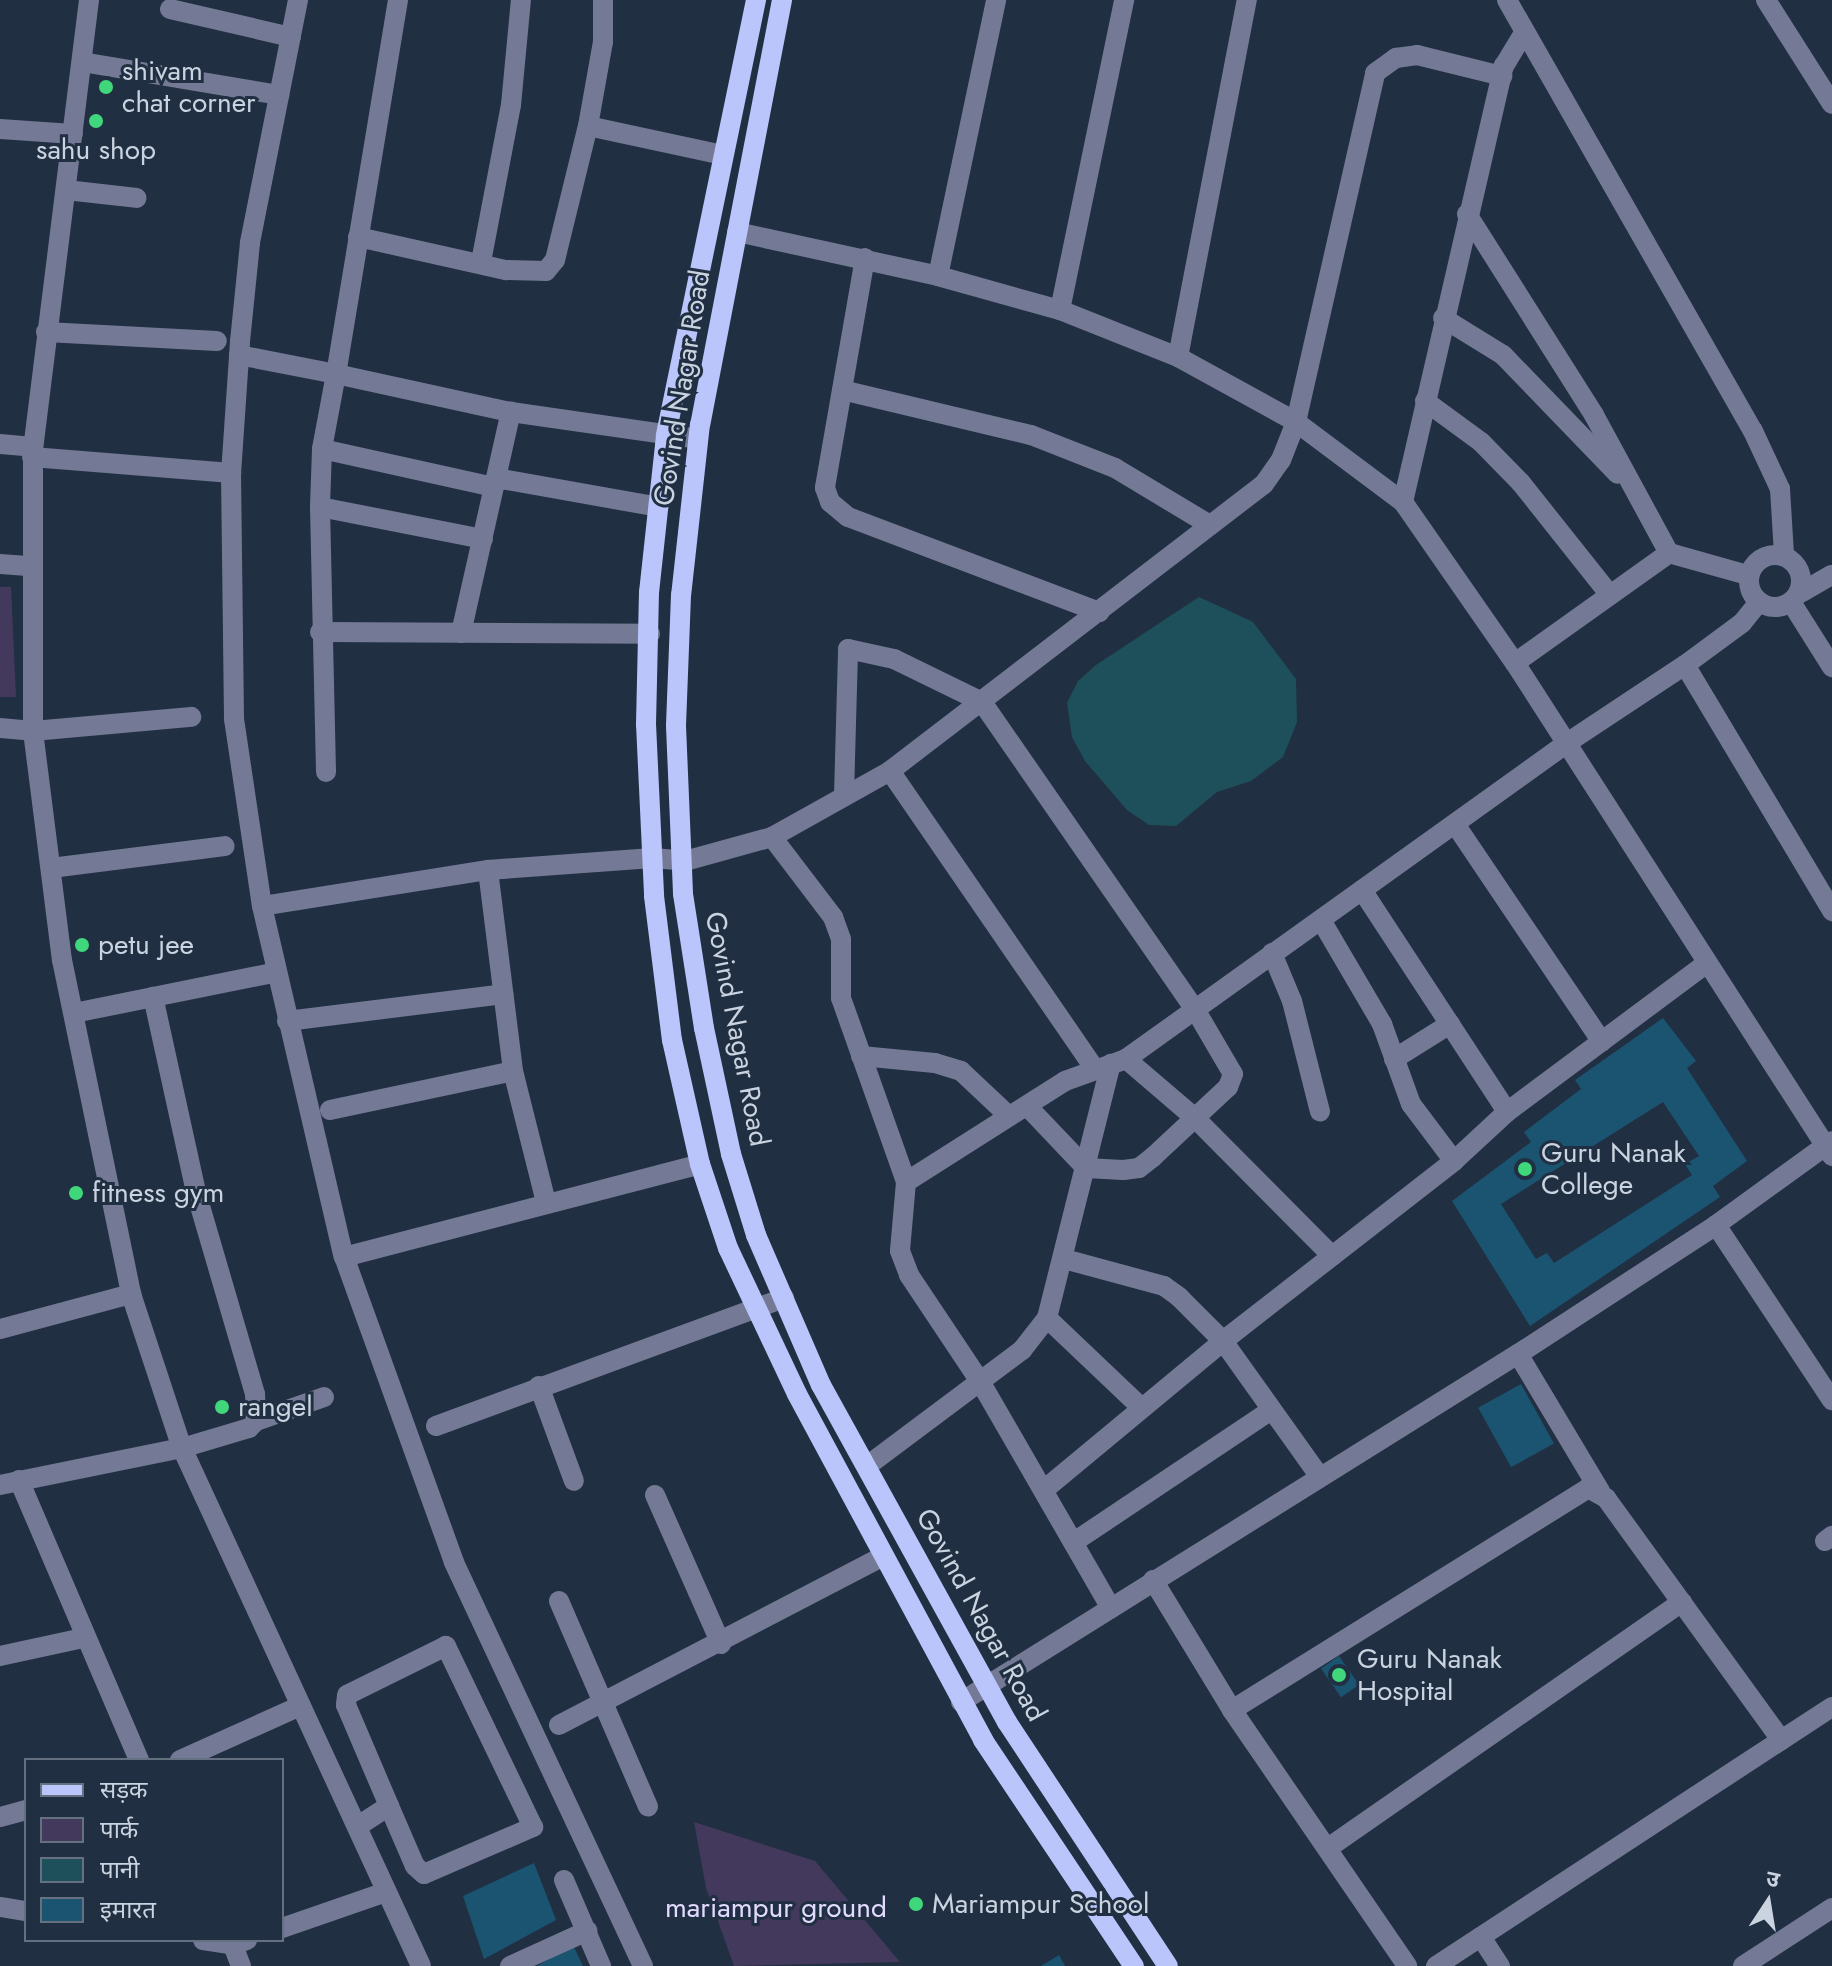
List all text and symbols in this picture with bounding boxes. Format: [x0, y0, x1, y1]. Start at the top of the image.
place label: shivam chat corner [122, 54, 256, 120]
marker: shivam chat corner [97, 78, 115, 96]
marker: sahu shop [87, 112, 105, 130]
place label: sahu shop [36, 133, 156, 167]
street label: Govind Nagar Road [647, 268, 717, 508]
street label: Govind Nagar Road [698, 909, 776, 1149]
place label: petu jee [98, 928, 194, 962]
marker: petu jee [73, 936, 91, 954]
place label: Guru Nanak College [1541, 1136, 1686, 1202]
marker: Guru Nanak College [1516, 1160, 1534, 1178]
place label: fitness gym [92, 1176, 224, 1210]
marker: fitness gym [67, 1184, 85, 1202]
place label: rangel [238, 1390, 313, 1424]
marker: rangel [213, 1398, 231, 1416]
street label: Govind Nagar Road [909, 1503, 1053, 1727]
place label: Guru Nanak Hospital [1357, 1642, 1502, 1708]
marker: Guru Nanak Hospital [1328, 1664, 1350, 1686]
legend [24, 1758, 284, 1942]
text: सड़क [100, 1772, 148, 1807]
text: पार्क [100, 1812, 138, 1847]
text: पानी [100, 1852, 139, 1887]
north arrow [1728, 1862, 1808, 1942]
text: उ [1763, 1862, 1783, 1896]
place label: Mariampur School [932, 1887, 1149, 1921]
park label: mariampur ground [665, 1891, 887, 1925]
text: इमारत [100, 1892, 156, 1927]
marker: Mariampur School [907, 1895, 925, 1913]

